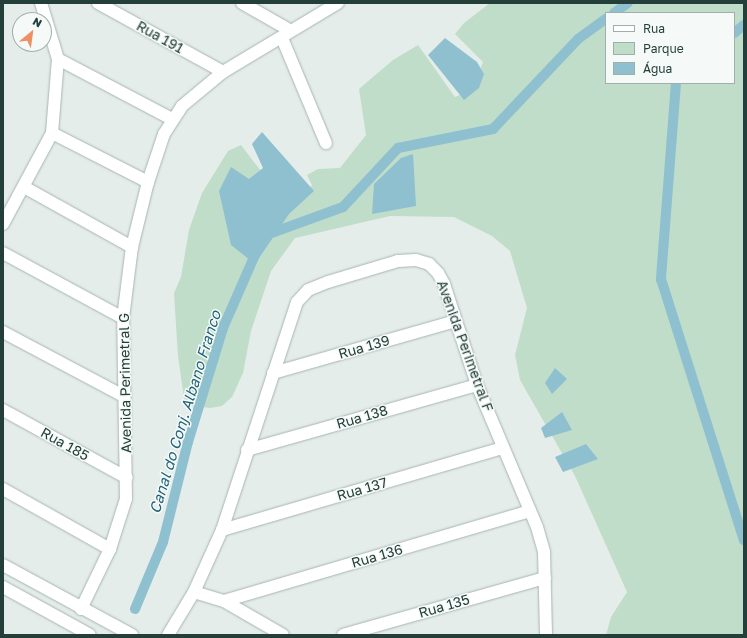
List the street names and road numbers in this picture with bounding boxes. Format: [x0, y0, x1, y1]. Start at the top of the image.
street label: Rua 191 [134, 17, 186, 57]
street label: Avenida Perimetral F [433, 278, 497, 414]
street label: Avenida Perimetral G [115, 313, 135, 453]
street label: Rua 139 [336, 332, 392, 362]
street label: Rua 138 [334, 402, 390, 432]
street label: Rua 185 [38, 424, 92, 464]
street label: Rua 137 [335, 474, 389, 504]
street label: Rua 136 [349, 541, 405, 571]
street label: Rua 135 [417, 591, 471, 621]

